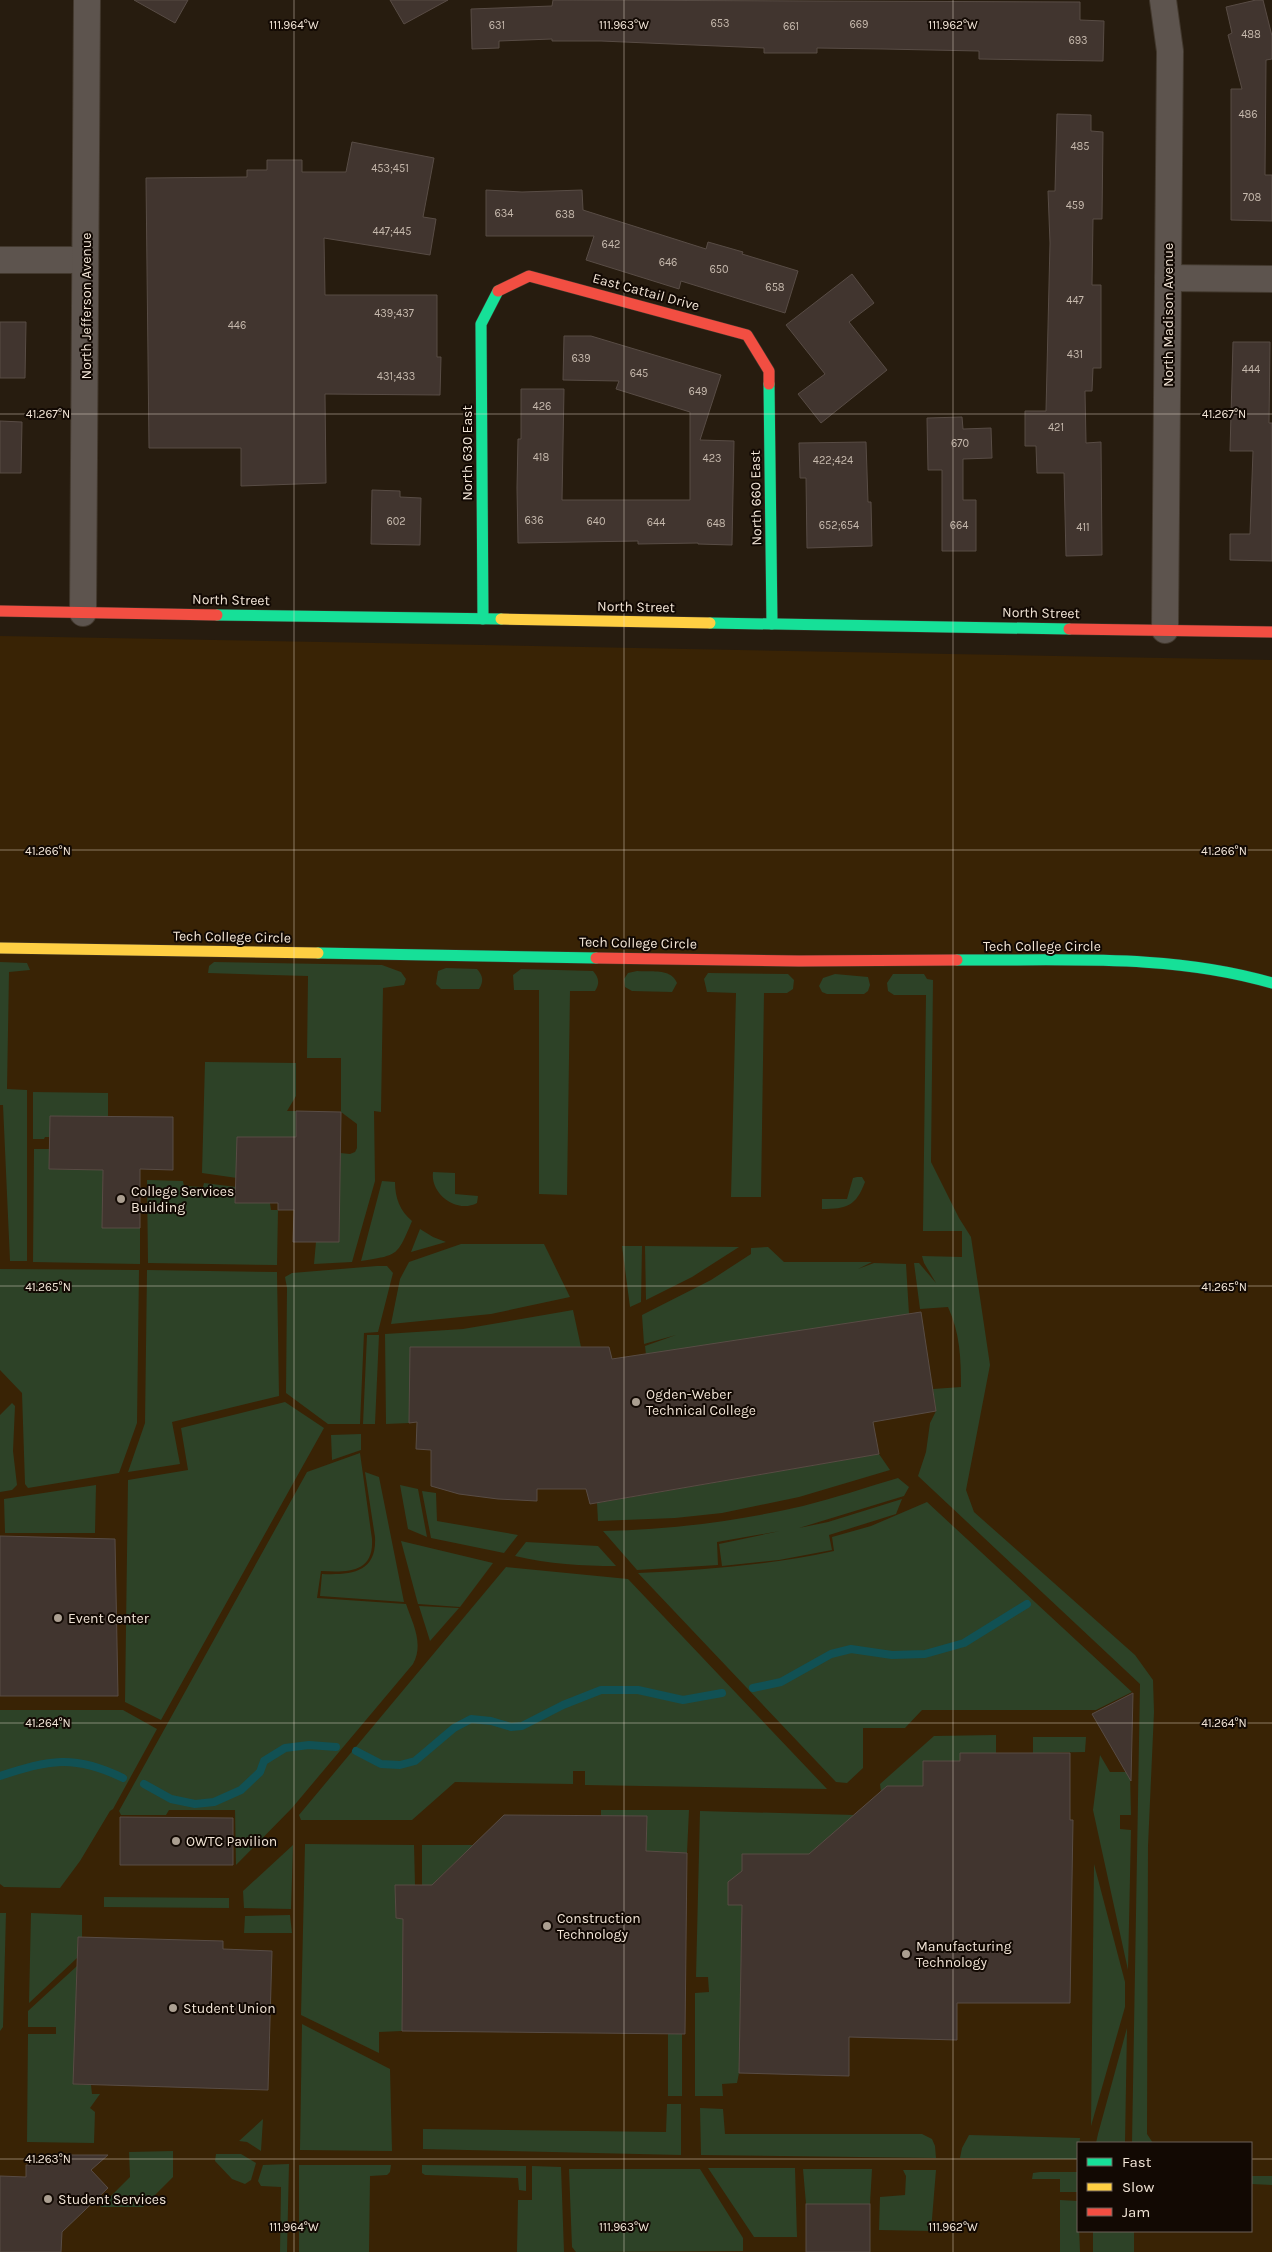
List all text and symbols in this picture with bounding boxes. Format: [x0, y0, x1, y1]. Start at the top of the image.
house number: 653 [710, 17, 730, 30]
text: 111.964°W [269, 18, 319, 32]
text: 111.963°W [599, 18, 649, 32]
house number: 669 [850, 18, 868, 31]
text: 111.962°W [928, 18, 978, 32]
house number: 631 [489, 19, 505, 32]
house number: 661 [783, 20, 799, 33]
house number: 488 [1241, 28, 1261, 41]
house number: 693 [1068, 34, 1088, 47]
house number: 486 [1238, 108, 1258, 121]
house number: 485 [1070, 140, 1090, 153]
house number: 453;451 [371, 162, 409, 175]
house number: 708 [1243, 191, 1261, 204]
house number: 459 [1066, 199, 1084, 212]
house number: 634 [495, 207, 513, 220]
house number: 638 [555, 208, 575, 221]
house number: 447;445 [373, 225, 411, 238]
street label: North Jefferson Avenue [78, 233, 95, 379]
house number: 642 [602, 238, 620, 251]
street label: North Madison Avenue [1160, 243, 1177, 387]
house number: 646 [659, 256, 677, 269]
house number: 650 [709, 263, 729, 276]
street label: East Cattail Drive [591, 270, 701, 314]
house number: 658 [765, 281, 785, 294]
house number: 447 [1066, 294, 1084, 307]
house number: 439;437 [374, 307, 414, 320]
house number: 446 [228, 319, 246, 332]
house number: 431 [1067, 348, 1083, 361]
house number: 639 [571, 352, 591, 365]
house number: 444 [1242, 363, 1260, 376]
house number: 645 [630, 367, 648, 380]
house number: 431;433 [377, 370, 415, 383]
house number: 649 [689, 385, 707, 398]
house number: 426 [533, 400, 551, 413]
street label: North 630 East [459, 405, 476, 501]
text: 41.267°N [26, 407, 70, 421]
text: 41.267°N [1202, 407, 1246, 421]
house number: 421 [1048, 421, 1064, 434]
house number: 670 [951, 437, 969, 450]
street label: North 660 East [747, 450, 765, 546]
house number: 418 [533, 451, 550, 464]
house number: 423 [702, 452, 722, 465]
house number: 422;424 [813, 454, 853, 467]
house number: 636 [524, 514, 544, 527]
house number: 602 [386, 515, 406, 528]
house number: 640 [587, 515, 605, 528]
house number: 644 [647, 516, 665, 529]
house number: 648 [706, 517, 726, 530]
house number: 652;654 [819, 519, 859, 532]
house number: 664 [950, 519, 968, 532]
house number: 411 [1076, 521, 1090, 534]
street label: North Street [192, 591, 270, 609]
street label: North Street [597, 598, 675, 616]
street label: North Street [1002, 604, 1080, 622]
text: 41.266°N [25, 844, 71, 858]
text: 41.266°N [1201, 844, 1247, 858]
street label: Tech College Circle [173, 927, 291, 947]
street label: Tech College Circle [579, 933, 697, 953]
street label: Tech College Circle [983, 938, 1101, 955]
place label: College Services Building [131, 1183, 234, 1216]
marker: College Services Building [115, 1193, 127, 1205]
text: 41.265°N [25, 1280, 71, 1294]
text: 41.265°N [1201, 1280, 1247, 1294]
place label: Ogden-Weber Technical College [646, 1386, 756, 1419]
marker: Ogden-Weber Technical College [630, 1396, 642, 1408]
place label: Event Center [68, 1610, 150, 1627]
marker: Event Center [52, 1612, 64, 1624]
text: 41.264°N [25, 1716, 71, 1730]
text: 41.264°N [1201, 1716, 1247, 1730]
place label: OWTC Pavilion [186, 1833, 277, 1850]
marker: OWTC Pavilion [170, 1835, 182, 1847]
place label: Construction Technology [557, 1910, 641, 1943]
marker: Construction Technology [541, 1920, 553, 1932]
place label: Manufacturing Technology [916, 1938, 1012, 1971]
marker: Manufacturing Technology [900, 1948, 912, 1960]
place label: Student Union [183, 2000, 276, 2017]
marker: Student Union [167, 2002, 179, 2014]
legend [1077, 2142, 1252, 2232]
text: 41.263°N [25, 2152, 71, 2166]
text: Fast [1122, 2153, 1152, 2171]
text: Slow [1122, 2178, 1154, 2196]
place label: Student Services [58, 2191, 166, 2208]
marker: Student Services [42, 2193, 54, 2205]
text: Jam [1122, 2203, 1150, 2221]
text: 111.964°W [269, 2220, 319, 2234]
text: 111.963°W [599, 2220, 649, 2234]
text: 111.962°W [928, 2220, 978, 2234]

